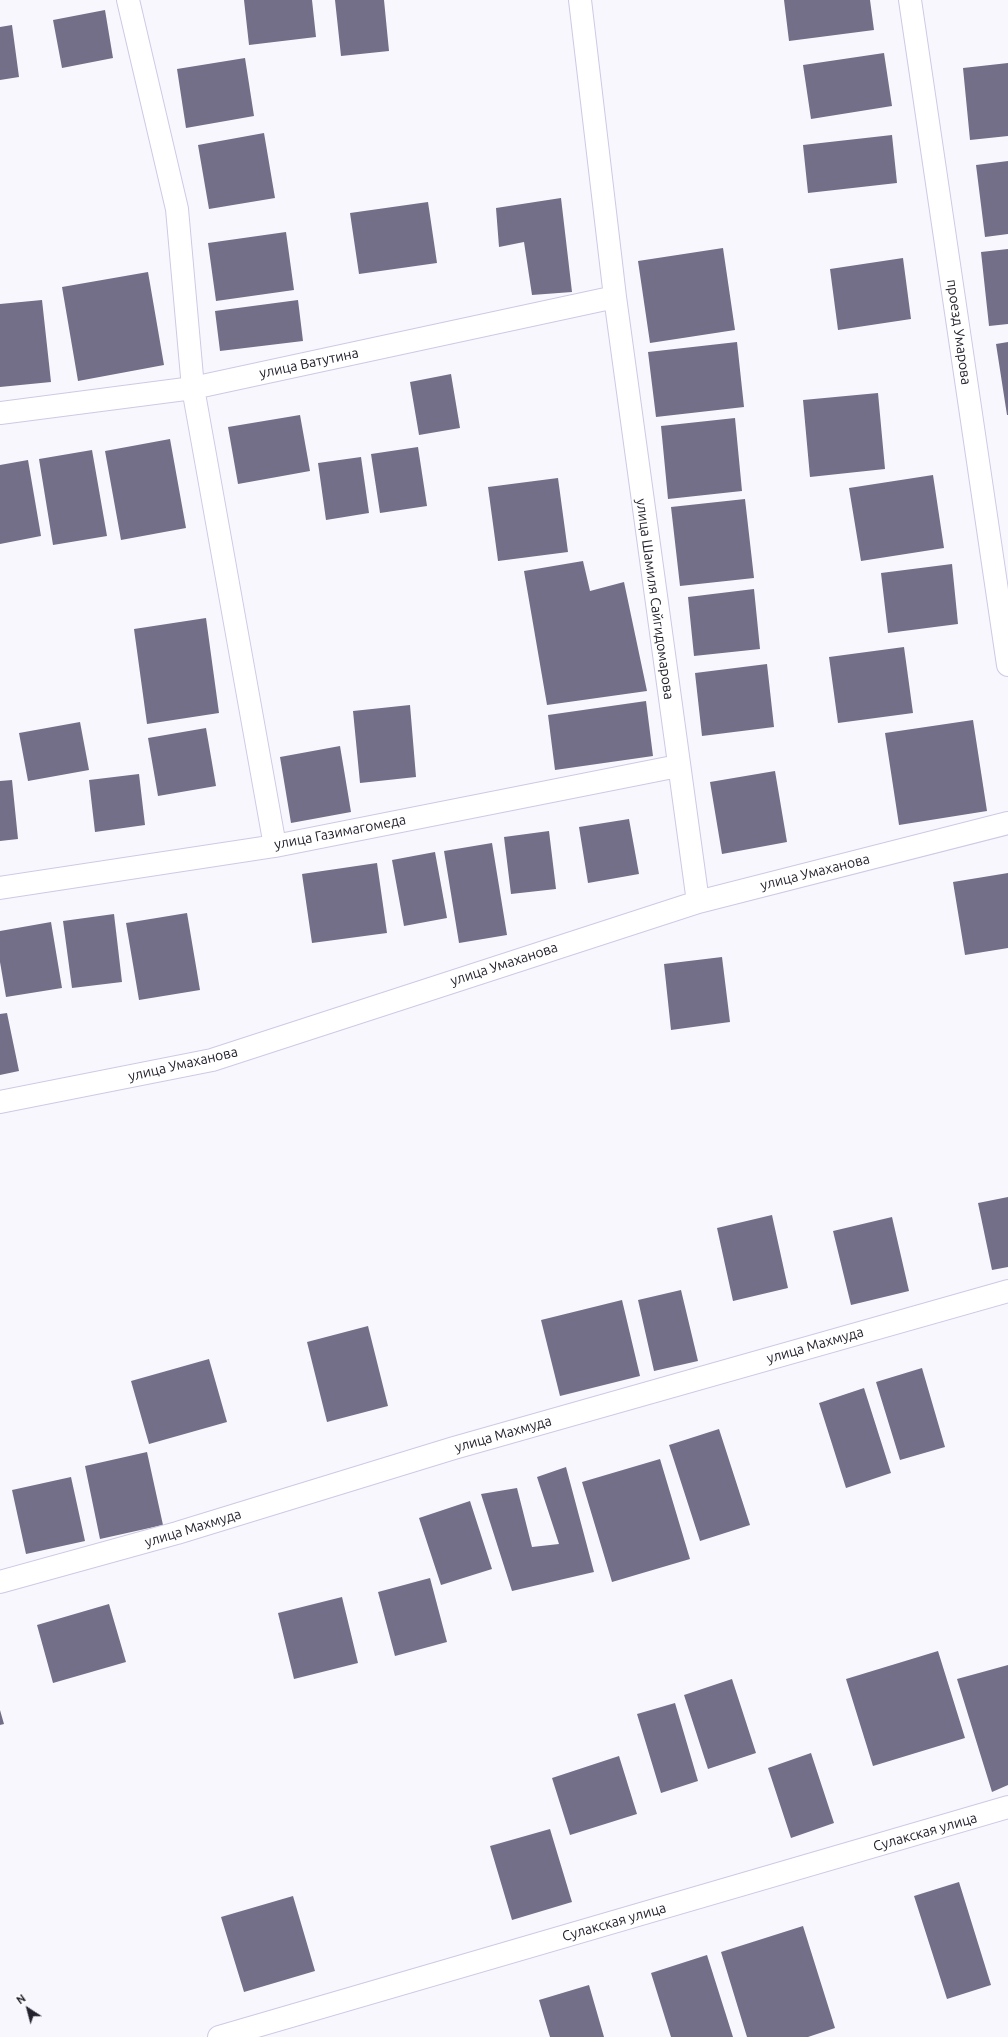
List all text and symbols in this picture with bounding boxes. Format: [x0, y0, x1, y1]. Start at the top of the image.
street label: проезд Умарова [943, 278, 975, 386]
street label: улица Ватутина [258, 344, 360, 382]
street label: улица Шамиля Сайгидомарова [633, 497, 677, 701]
street label: улица Газимагомеда [273, 811, 407, 853]
street label: улица Умаханова [759, 850, 871, 894]
street label: улица Умаханова [448, 939, 560, 989]
street label: улица Умаханова [127, 1043, 239, 1085]
street label: улица Махмуда [765, 1323, 865, 1367]
street label: улица Махмуда [453, 1412, 553, 1456]
street label: улица Махмуда [143, 1505, 243, 1551]
street label: Сулакская улица [871, 1809, 979, 1855]
street label: Сулакская улица [560, 1899, 668, 1945]
north arrow [8, 1989, 48, 2029]
text: N [14, 1992, 28, 2007]

